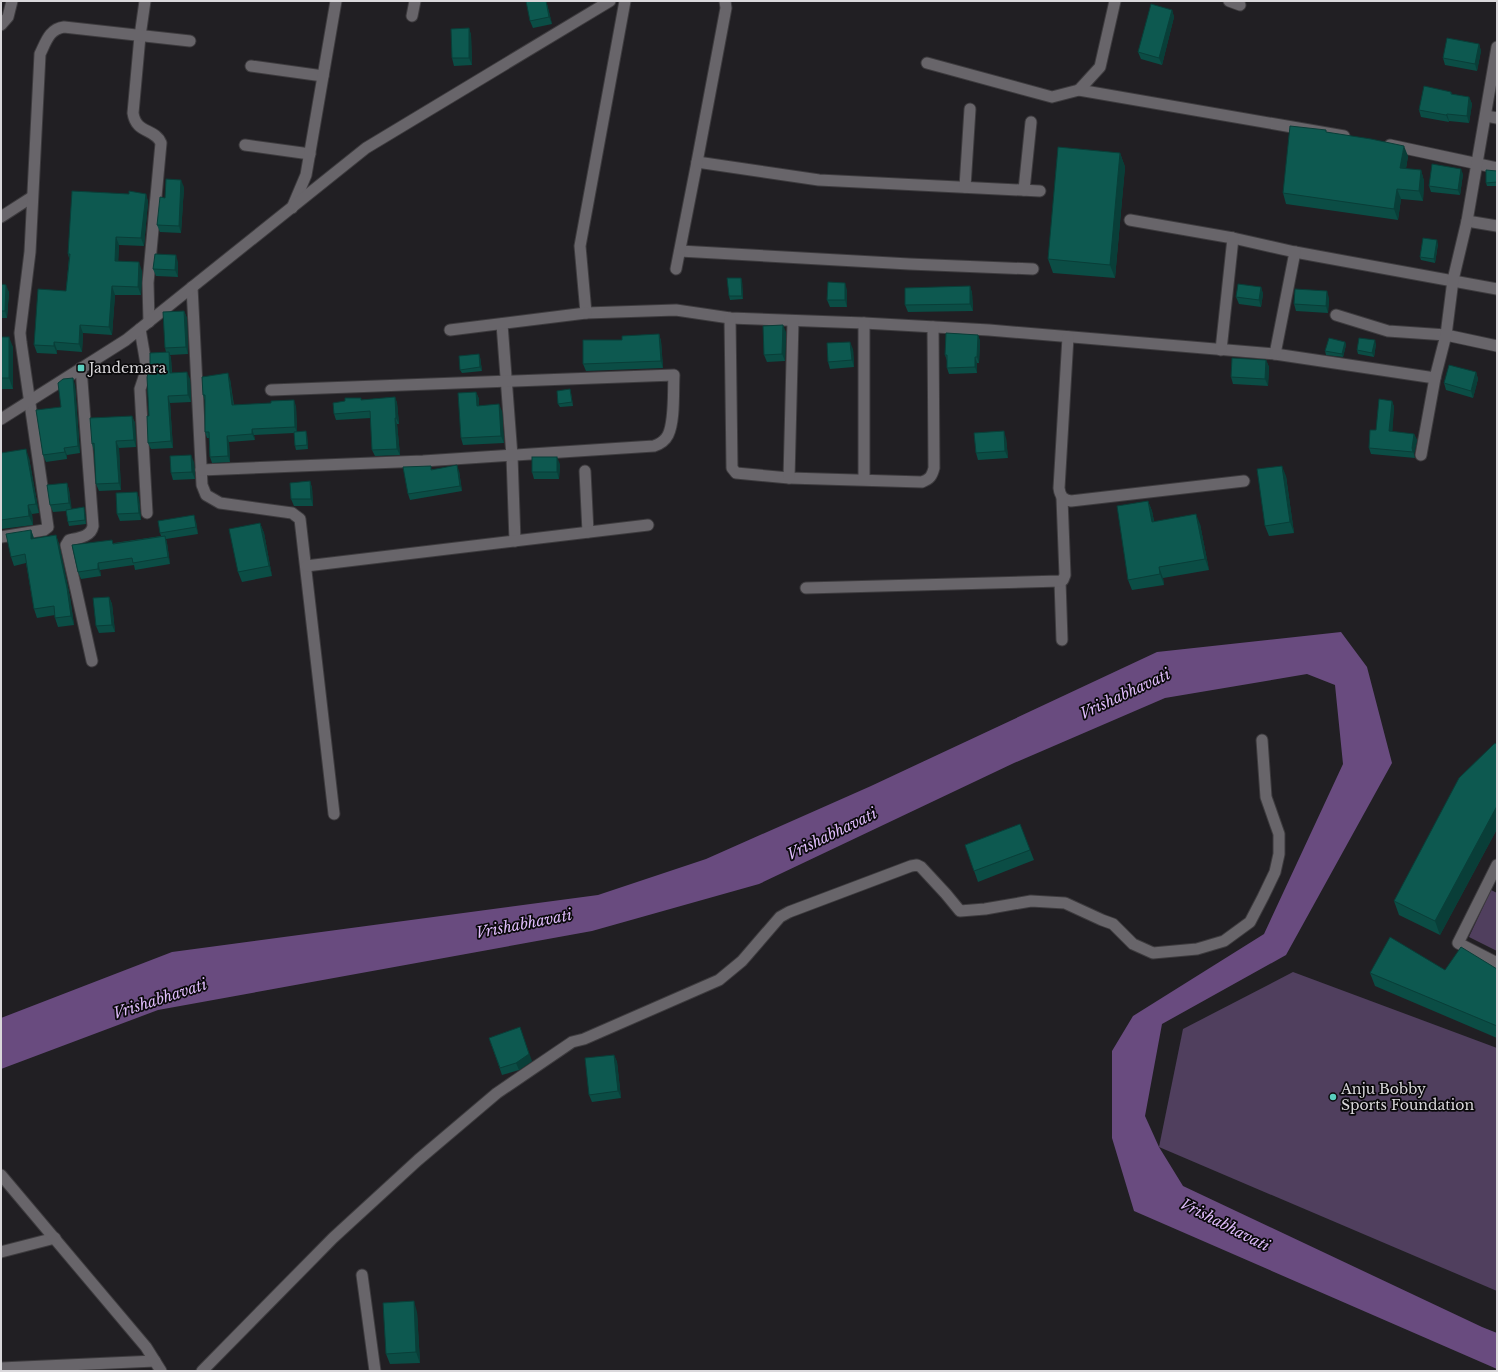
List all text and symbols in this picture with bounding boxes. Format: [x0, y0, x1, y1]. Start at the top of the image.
place label: Jandemara [87, 359, 166, 377]
marker: Jandemara [76, 363, 86, 373]
water label: Vrishabhavati [1077, 664, 1174, 723]
water label: Vrishabhavati [784, 803, 881, 863]
water label: Vrishabhavati [474, 905, 574, 942]
water label: Vrishabhavati [111, 974, 210, 1023]
place label: Anju Bobby Sports Foundation [1340, 1080, 1474, 1114]
marker: Anju Bobby Sports Foundation [1328, 1092, 1338, 1102]
water label: Vrishabhavati [1177, 1194, 1274, 1256]

